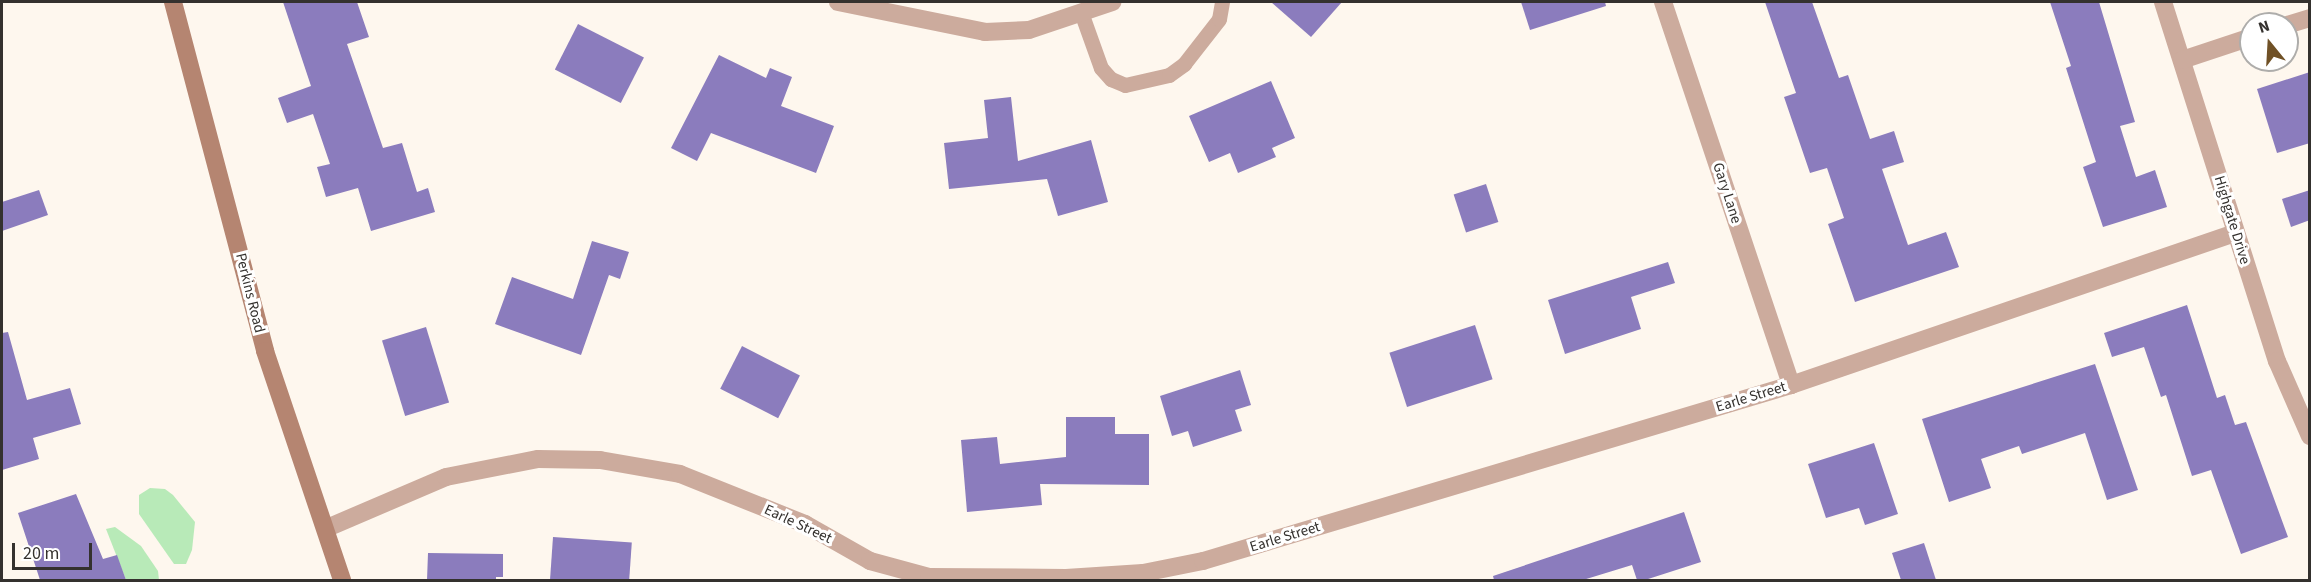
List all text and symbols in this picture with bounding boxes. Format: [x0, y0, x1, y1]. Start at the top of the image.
north arrow [2239, 12, 2299, 72]
text: N [2256, 15, 2273, 39]
street label: Gary Lane [1709, 160, 1745, 226]
street label: Highgate Drive [2210, 174, 2254, 266]
street label: Perkins Road [231, 251, 269, 335]
street label: Earle Street [1714, 378, 1788, 416]
street label: Earle Street [761, 501, 835, 547]
street label: Earle Street [1248, 518, 1322, 556]
scale bar [15, 531, 94, 569]
text: 20 m [23, 541, 59, 566]

